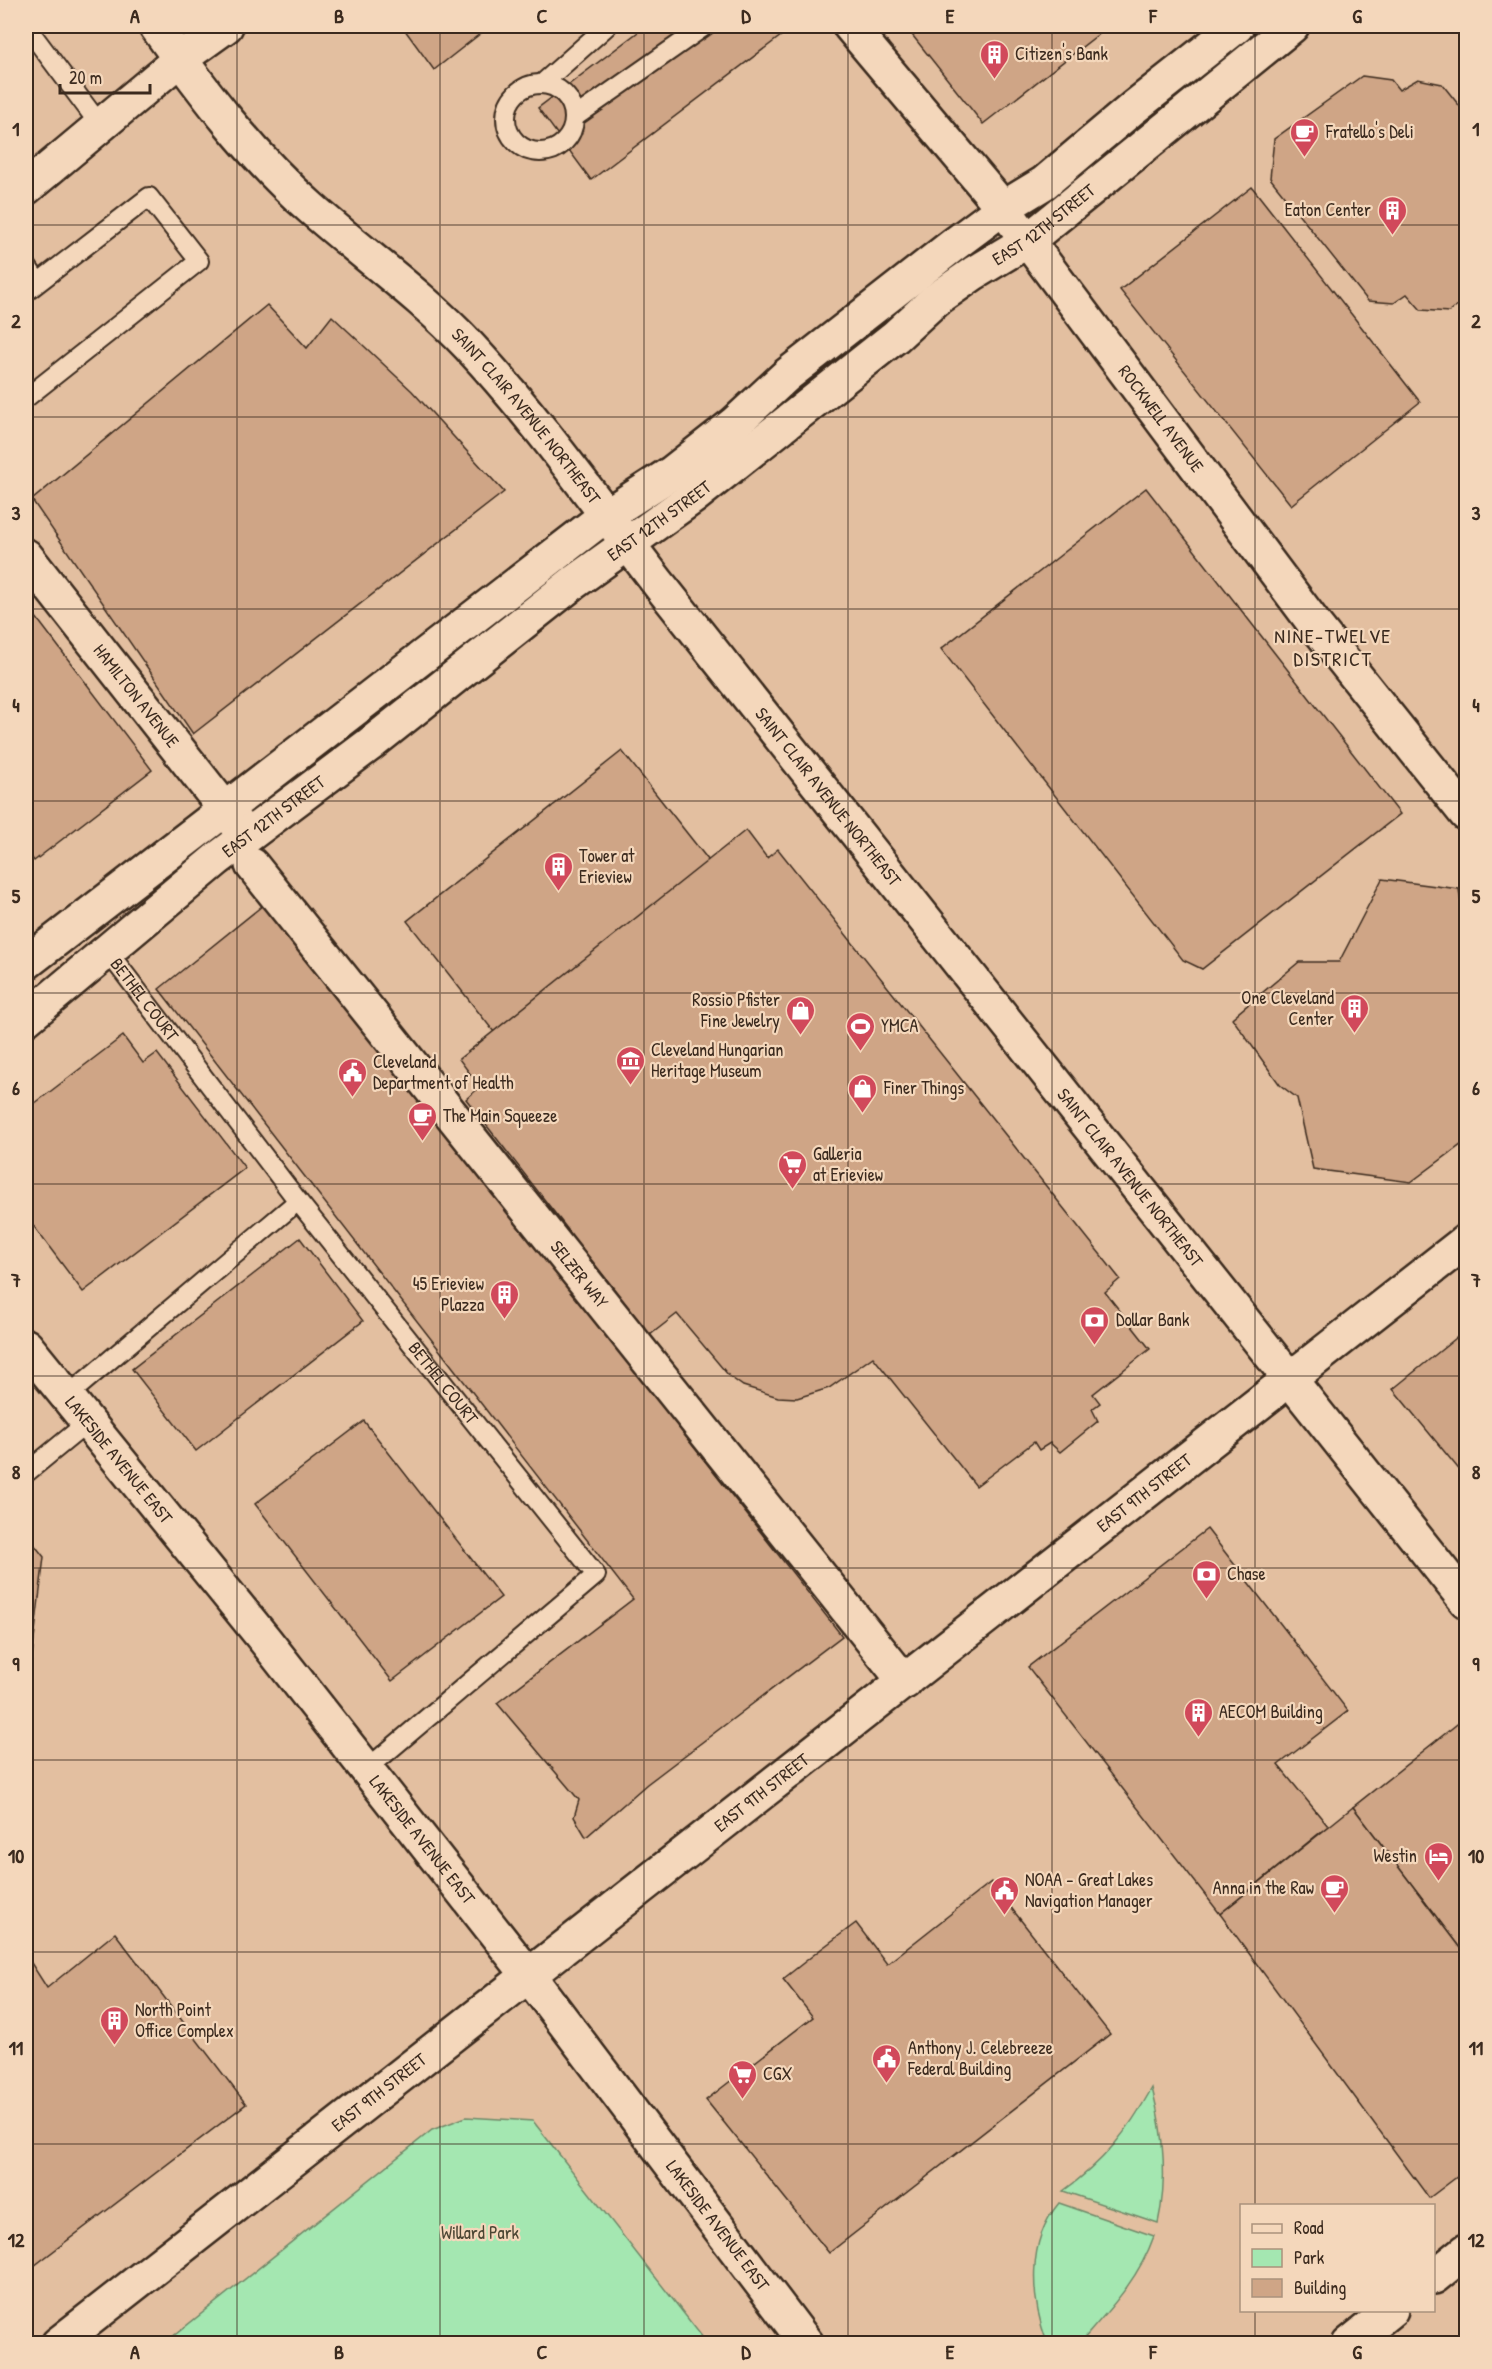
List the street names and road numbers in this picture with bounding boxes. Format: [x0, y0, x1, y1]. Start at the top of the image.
street label: EAST 12TH STREET [988, 177, 1101, 271]
street label: SAINT CLAIR AVENUE NORTHEAST [446, 322, 607, 510]
street label: ROCKWELL AVENUE [1113, 360, 1210, 477]
street label: EAST 12TH STREET [602, 474, 717, 567]
street label: HAMILTON AVENUE [88, 639, 185, 753]
street label: SAINT CLAIR AVENUE NORTHEAST [749, 702, 907, 892]
street label: EAST 12TH STREET [217, 769, 330, 863]
street label: BETHEL COURT [105, 952, 185, 1047]
street label: SAINT CLAIR AVENUE NORTHEAST [1052, 1083, 1210, 1273]
street label: SELZER WAY [545, 1235, 614, 1313]
street label: BETHEL COURT [403, 1336, 484, 1430]
street label: LAKESIDE AVENUE EAST [60, 1391, 179, 1529]
street label: EAST 9TH STREET [1091, 1447, 1197, 1538]
street label: EAST 9TH STREET [709, 1747, 815, 1837]
street label: LAKESIDE AVENUE EAST [364, 1770, 481, 1910]
street label: EAST 9TH STREET [326, 2047, 432, 2137]
street label: LAKESIDE AVENUE EAST [660, 2155, 776, 2296]

